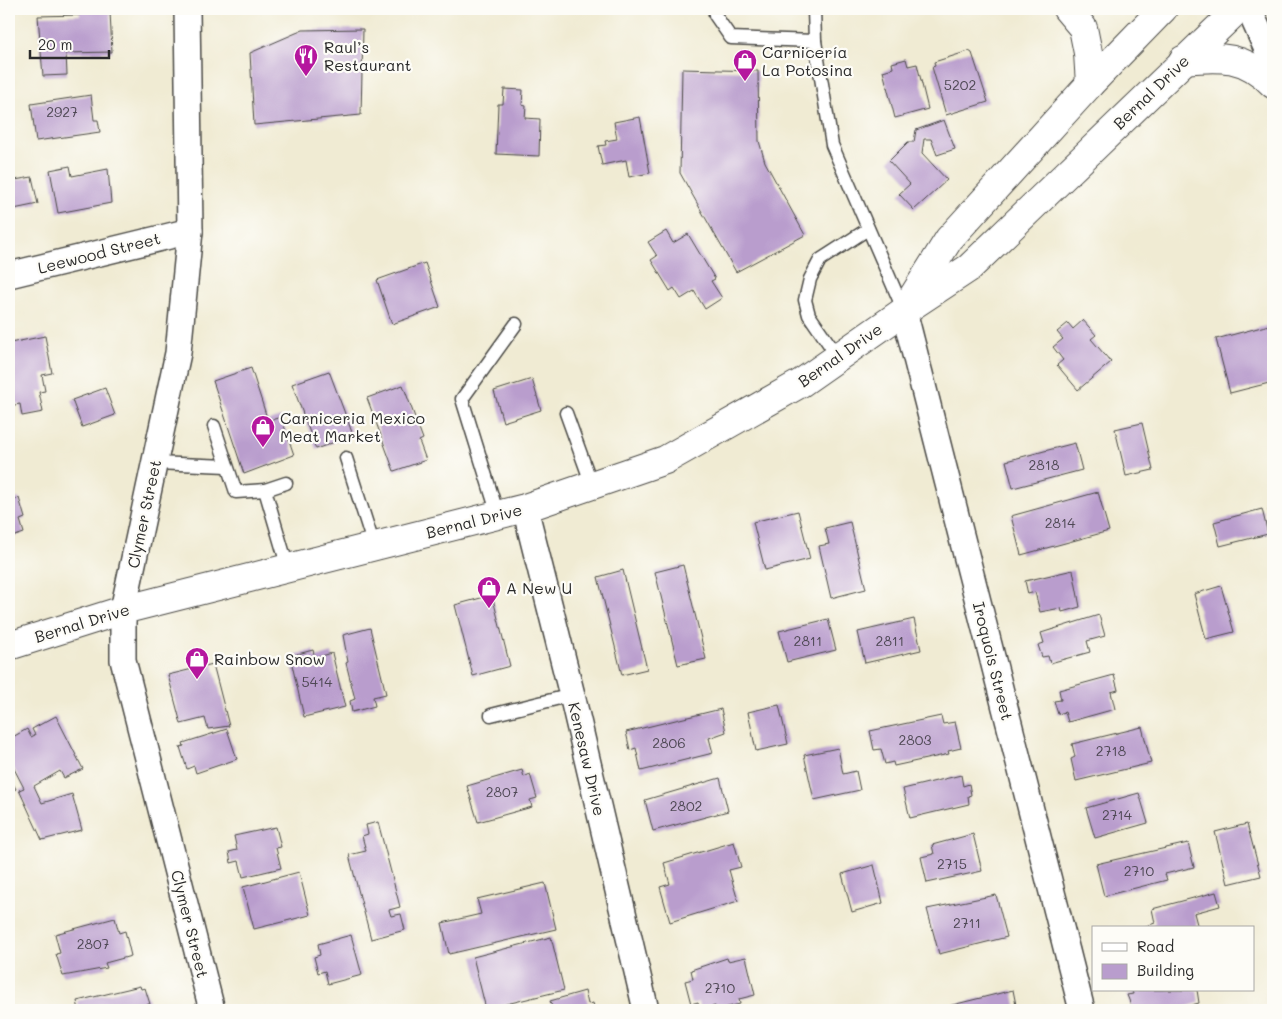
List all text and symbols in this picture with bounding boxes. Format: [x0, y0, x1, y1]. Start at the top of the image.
scale bar [30, 28, 109, 60]
text: 20 m [38, 34, 72, 54]
place label: Raul’s Restaurant [324, 36, 412, 75]
place label: Carnicería La Potosina [762, 41, 853, 80]
restaurant icon: Raul’s Restaurant [293, 43, 319, 77]
shop icon: Carnicería La Potosina [732, 48, 758, 82]
street label: Bernal Drive [1108, 50, 1193, 133]
house number: 5202 [944, 75, 976, 94]
house number: 2927 [46, 102, 78, 121]
street label: Leewood Street [35, 227, 162, 278]
street label: Bernal Drive [793, 318, 886, 391]
place label: Carniceria Mexico Meat Market [280, 407, 425, 446]
shop icon: Carniceria Mexico Meat Market [250, 414, 276, 448]
house number: 2818 [1029, 455, 1060, 474]
street label: Clymer Street [122, 458, 165, 570]
street label: Bernal Drive [424, 498, 524, 543]
house number: 2814 [1045, 513, 1076, 532]
shop icon: A New U [476, 575, 502, 609]
place label: A New U [506, 577, 572, 598]
street label: Bernal Drive [32, 598, 132, 647]
street label: Iroquois Street [969, 599, 1018, 722]
house number: 2811 [794, 631, 822, 650]
house number: 2811 [876, 631, 904, 650]
shop icon: Rainbow Snow [184, 646, 210, 680]
place label: Rainbow Snow [214, 648, 325, 669]
house number: 5414 [302, 672, 333, 691]
street label: Kenesaw Drive [564, 700, 611, 818]
house number: 2803 [898, 730, 932, 749]
house number: 2806 [652, 733, 686, 752]
house number: 2718 [1096, 741, 1126, 760]
house number: 2807 [486, 782, 519, 801]
house number: 2802 [670, 796, 702, 815]
house number: 2714 [1102, 805, 1133, 824]
house number: 2715 [937, 854, 967, 873]
house number: 2710 [1124, 861, 1155, 880]
street label: Clymer Street [167, 868, 214, 980]
house number: 2711 [953, 913, 981, 932]
legend [1092, 926, 1254, 992]
house number: 2807 [77, 934, 110, 953]
text: Road [1137, 936, 1174, 956]
text: Building [1137, 960, 1194, 980]
house number: 2710 [705, 978, 736, 997]

